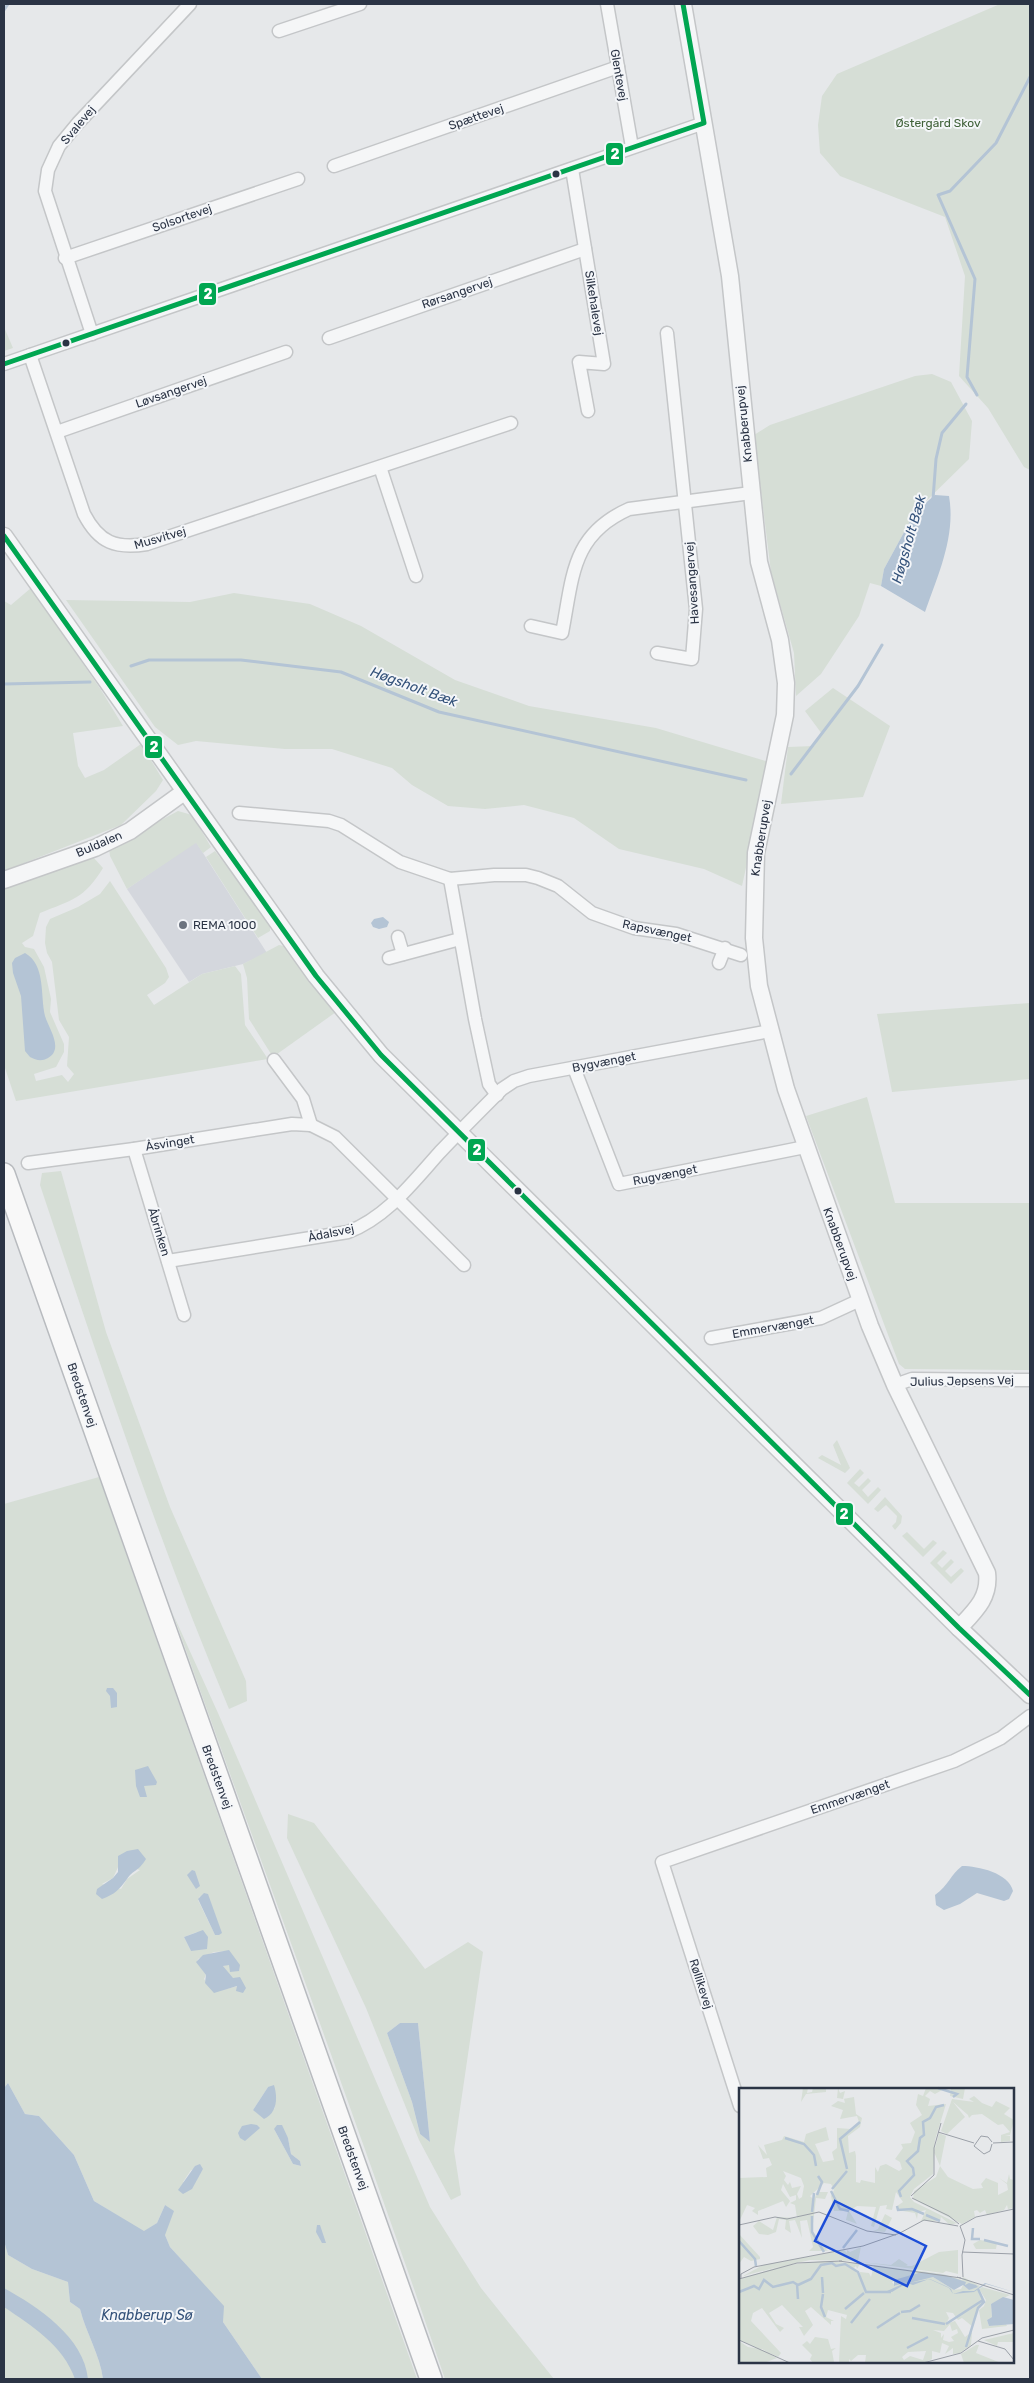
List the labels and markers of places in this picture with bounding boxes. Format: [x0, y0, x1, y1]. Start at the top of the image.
unlabelled marker [551, 169, 561, 179]
unlabelled marker [61, 338, 71, 348]
place label: REMA 1000 [193, 918, 256, 932]
marker: REMA 1000 [177, 919, 189, 931]
unlabelled marker [513, 1186, 523, 1196]

